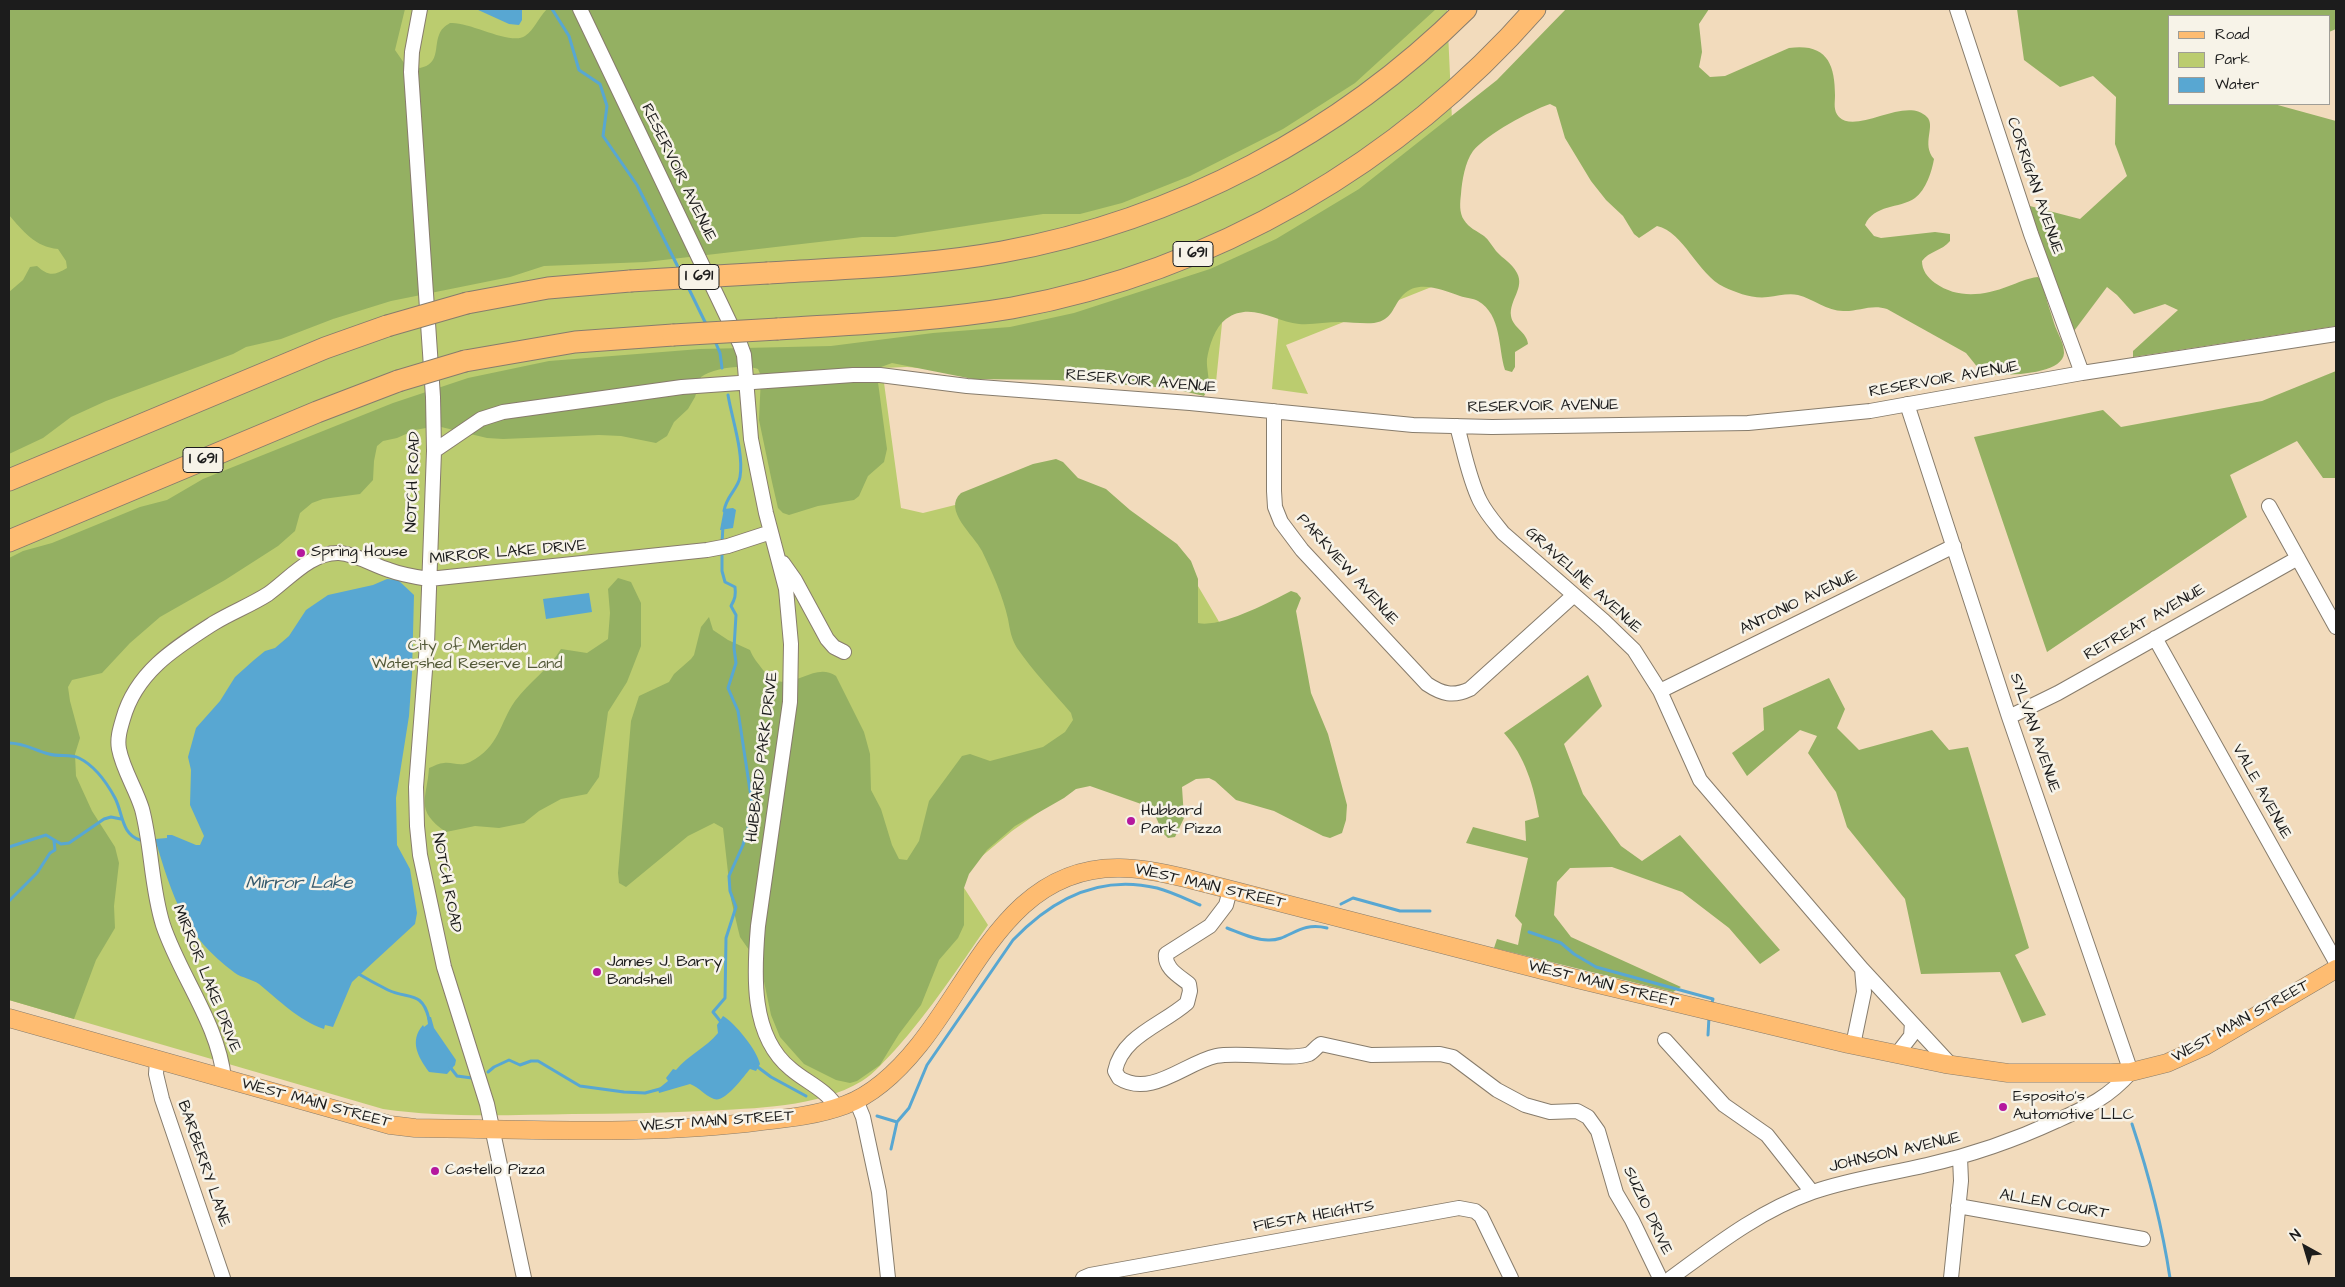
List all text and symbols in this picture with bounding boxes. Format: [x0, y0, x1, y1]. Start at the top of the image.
legend [2168, 15, 2330, 105]
text: Road [2215, 24, 2249, 45]
text: Park [2215, 49, 2250, 70]
text: Water [2215, 74, 2259, 95]
street label: RESERVOIR AVENUE [636, 101, 720, 245]
street label: CORRIGAN AVENUE [2002, 115, 2066, 257]
road number: I 691 [1173, 242, 1213, 266]
road number: I 691 [679, 264, 719, 290]
street label: RESERVOIR AVENUE [1868, 357, 2020, 403]
street label: RESERVOIR AVENUE [1065, 366, 1217, 398]
street label: RESERVOIR AVENUE [1467, 396, 1619, 418]
street label: NOTCH ROAD [403, 431, 425, 533]
road number: I 691 [183, 448, 223, 472]
street label: PARKVIEW AVENUE [1292, 510, 1402, 630]
street label: GRAVELINE AVENUE [1521, 524, 1645, 638]
street label: MIRROR LAKE DRIVE [429, 537, 587, 569]
place label: Spring House [311, 543, 408, 563]
marker: Spring House [295, 547, 307, 559]
street label: ANTONIO AVENUE [1737, 566, 1861, 640]
street label: RETREAT AVENUE [2081, 581, 2209, 665]
park label: City of Meriden Watershed Reserve Land [372, 637, 562, 675]
street label: HUBBARD PARK DRIVE [743, 671, 783, 843]
street label: SYLVAN AVENUE [2005, 671, 2063, 795]
street label: VALE AVENUE [2227, 741, 2295, 843]
place label: Hubbard Park Pizza [1141, 802, 1221, 840]
marker: Hubbard Park Pizza [1125, 815, 1137, 827]
street label: NOTCH ROAD [427, 832, 465, 934]
street label: WEST MAIN STREET [1133, 860, 1287, 914]
water label: Mirror Lake [245, 873, 353, 895]
street label: MIRROR LAKE DRIVE [168, 902, 244, 1056]
place label: James J. Barry Bandshell [607, 953, 722, 991]
street label: WEST MAIN STREET [1526, 957, 1680, 1013]
marker: James J. Barry Bandshell [591, 966, 603, 978]
street label: WEST MAIN STREET [2169, 976, 2313, 1068]
street label: WEST MAIN STREET [239, 1075, 393, 1133]
place label: Esposito's Automotive LLC [2013, 1088, 2134, 1126]
street label: BARBERRY LANE [172, 1098, 234, 1230]
marker: Esposito's Automotive LLC [1997, 1101, 2009, 1113]
street label: WEST MAIN STREET [639, 1107, 795, 1137]
street label: JOHNSON AVENUE [1827, 1129, 1963, 1177]
place label: Castello Pizza [445, 1161, 545, 1181]
street label: SUZIO DRIVE [1618, 1164, 1676, 1258]
marker: Castello Pizza [429, 1165, 441, 1177]
street label: ALLEN COURT [1998, 1186, 2110, 1224]
street label: FIESTA HEIGHTS [1252, 1197, 1376, 1237]
north arrow [2280, 1222, 2330, 1272]
text: N [2286, 1225, 2305, 1246]

